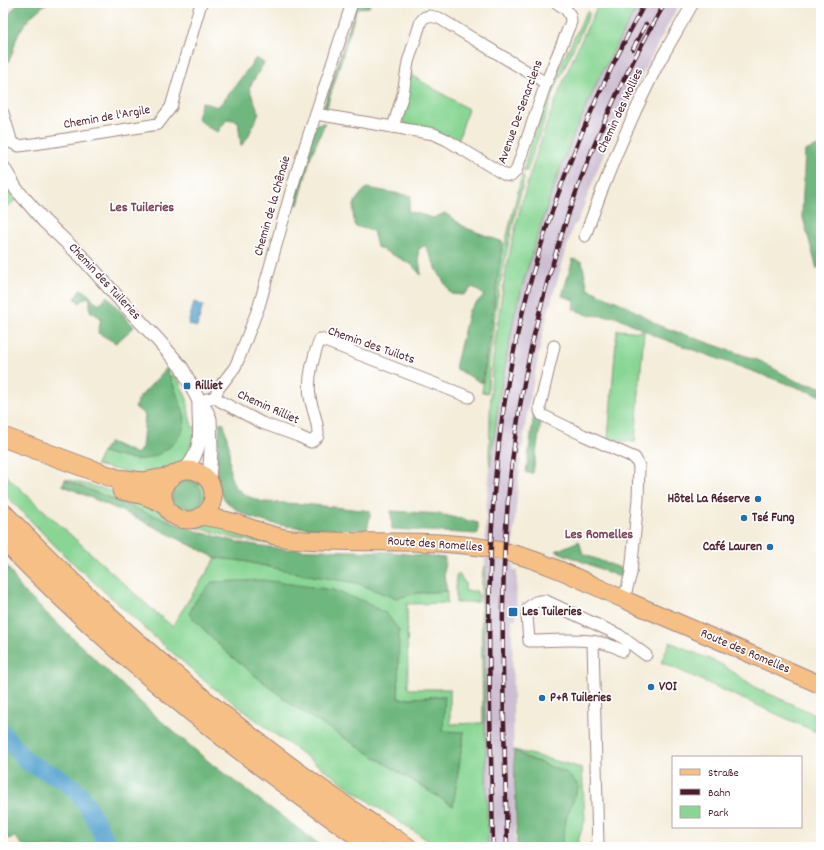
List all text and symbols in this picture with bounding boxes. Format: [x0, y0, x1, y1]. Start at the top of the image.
street label: Avenue De-Senarclens [493, 57, 549, 167]
street label: Chemin des Mollies [593, 65, 649, 157]
street label: Chemin de l'Argile [62, 101, 152, 135]
street label: Chemin de la Chênaie [250, 153, 296, 258]
district label: Les Tuileries [110, 198, 174, 218]
street label: Chemin des Tuileries [63, 239, 145, 325]
street label: Chemin des Tuilots [325, 322, 417, 370]
place label: Rilliet [195, 377, 223, 396]
marker: Rilliet [182, 381, 192, 391]
street label: Chemin Rilliet [234, 386, 302, 430]
place label: Hôtel La Réserve [667, 490, 750, 509]
marker: Hôtel La Réserve [753, 494, 763, 504]
place label: Tsé Fung [752, 509, 795, 528]
marker: Tsé Fung [739, 513, 749, 523]
district label: Les Romelles [565, 525, 633, 545]
street label: Route des Romelles [387, 532, 483, 558]
place label: Café Lauren [703, 538, 762, 557]
marker: Café Lauren [765, 542, 775, 552]
place label: Les Tuileries [522, 603, 582, 622]
marker: Les Tuileries [507, 606, 519, 618]
street label: Route des Romelles [697, 625, 793, 679]
place label: VOI [659, 678, 678, 697]
marker: VOI [646, 682, 656, 692]
place label: P+R Tuileries [550, 689, 612, 708]
marker: P+R Tuileries [537, 693, 547, 703]
legend [672, 756, 802, 828]
text: Straße [708, 765, 739, 782]
text: Bahn [708, 785, 731, 802]
text: Park [708, 805, 729, 822]

